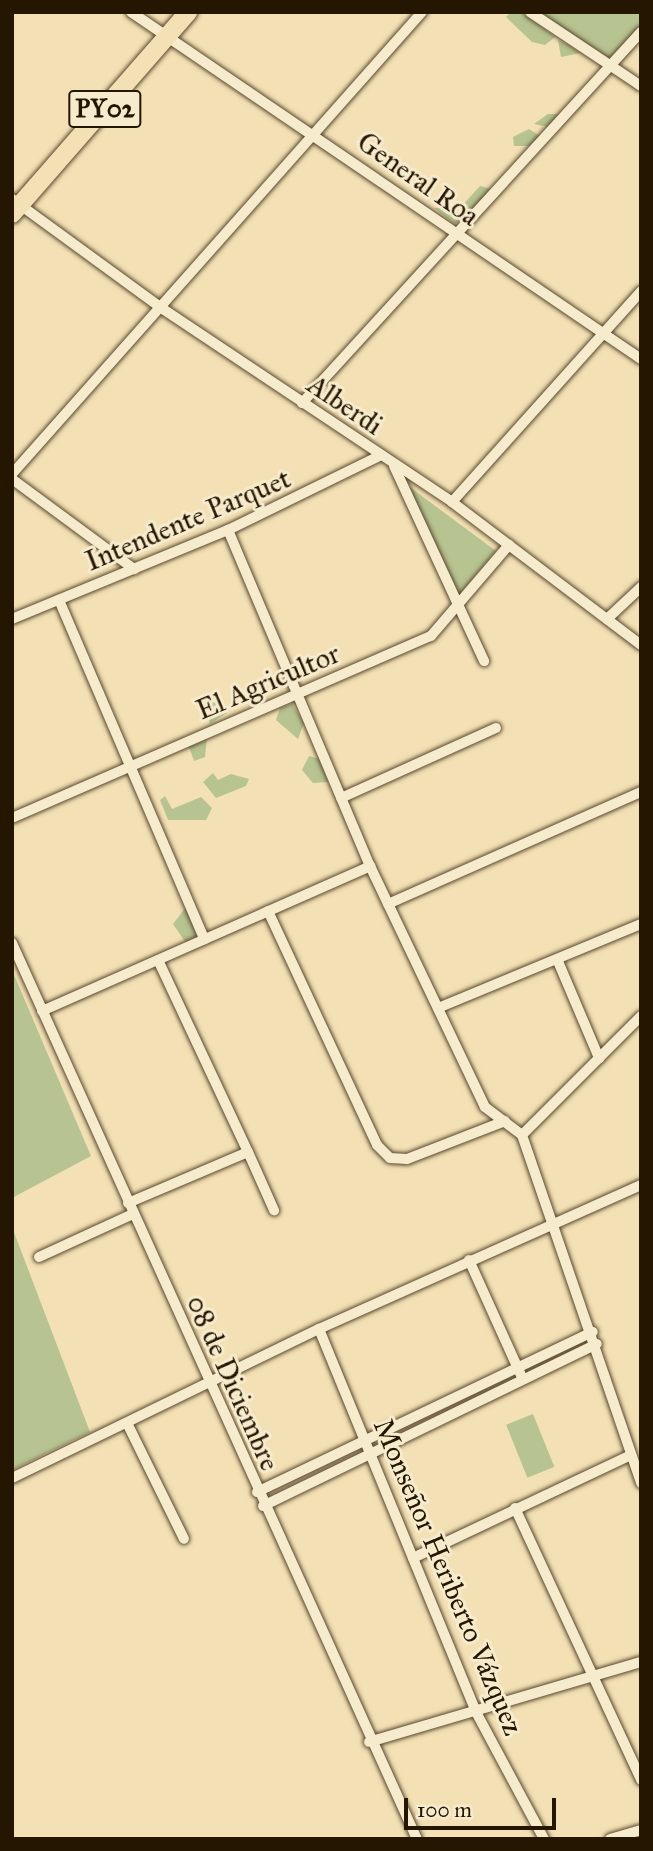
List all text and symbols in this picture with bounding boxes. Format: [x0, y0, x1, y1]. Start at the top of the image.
road number: PY02 [68, 86, 142, 132]
street label: General Roa [351, 125, 485, 233]
street label: Alberdi [301, 368, 389, 442]
street label: Intendente Parquet [80, 462, 296, 578]
street label: El Agricultor [191, 637, 345, 727]
street label: 08 de Diciembre [179, 1290, 287, 1476]
street label: Monseñor Heriberto Vázquez [366, 1414, 530, 1740]
scale bar [408, 1784, 560, 1828]
text: 100 m [417, 1797, 472, 1823]

